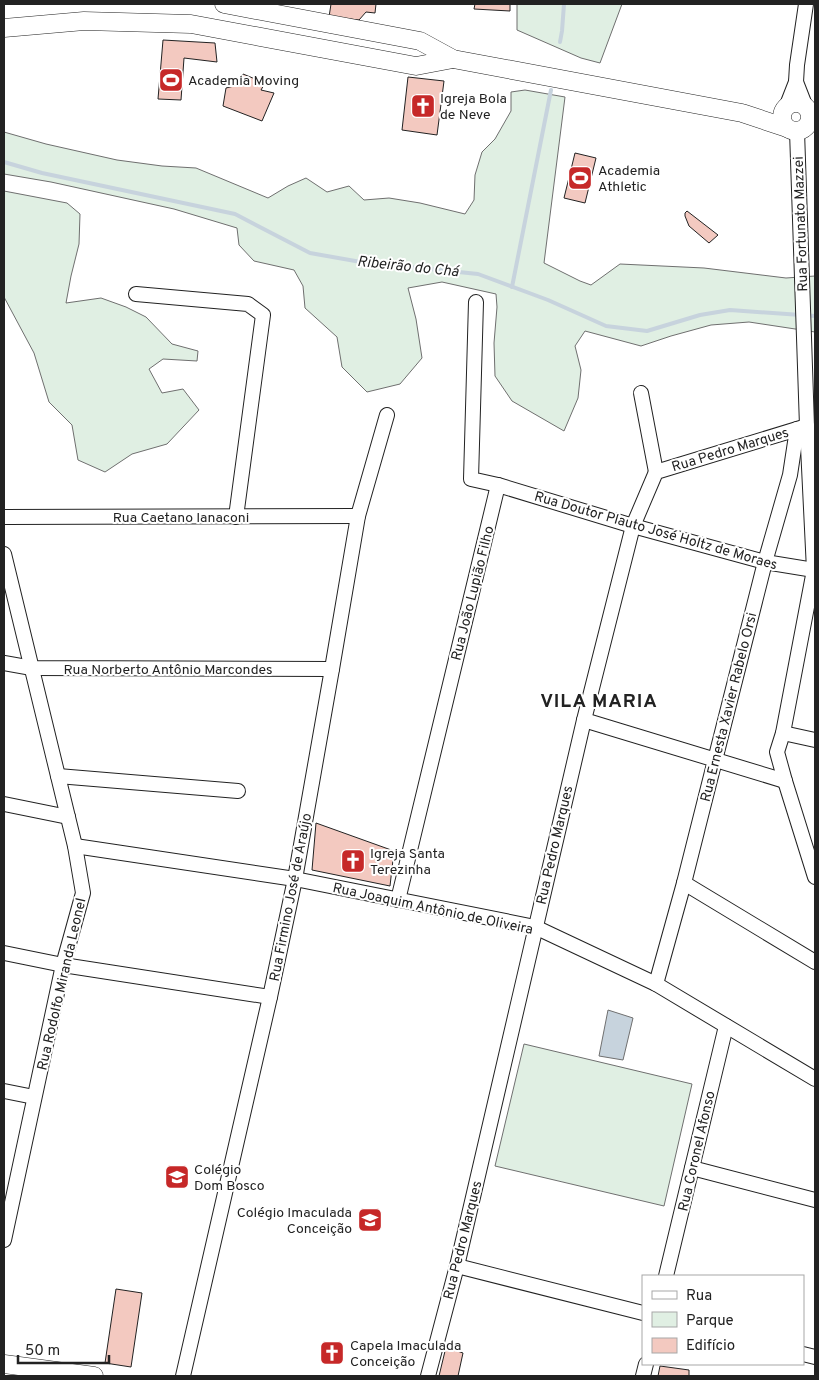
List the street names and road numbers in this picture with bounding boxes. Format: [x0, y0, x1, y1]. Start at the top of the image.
street label: Rua Fortunato Mazzei [791, 156, 812, 292]
street label: Rua Pedro Marques [670, 425, 791, 476]
street label: Rua Doutor Plauto José Holtz de Moraes [532, 489, 779, 574]
street label: Rua Caetano Ianaconi [113, 510, 249, 527]
street label: Rua João Lupião Filho [448, 524, 498, 663]
street label: Rua Ernesta Xavier Rabelo Orsi [698, 611, 761, 804]
street label: Rua Norberto Antônio Marcondes [64, 662, 272, 679]
street label: Rua Pedro Marques [534, 784, 577, 906]
street label: Rua Firmino José de Araújo [267, 811, 316, 983]
street label: Rua Joaquim Antônio de Oliveira [331, 880, 534, 939]
street label: Rua Rodolfo Miranda Leonel [34, 897, 91, 1072]
street label: Rua Coronel Afonso [675, 1089, 720, 1213]
street label: Rua Pedro Marques [441, 1179, 486, 1301]

